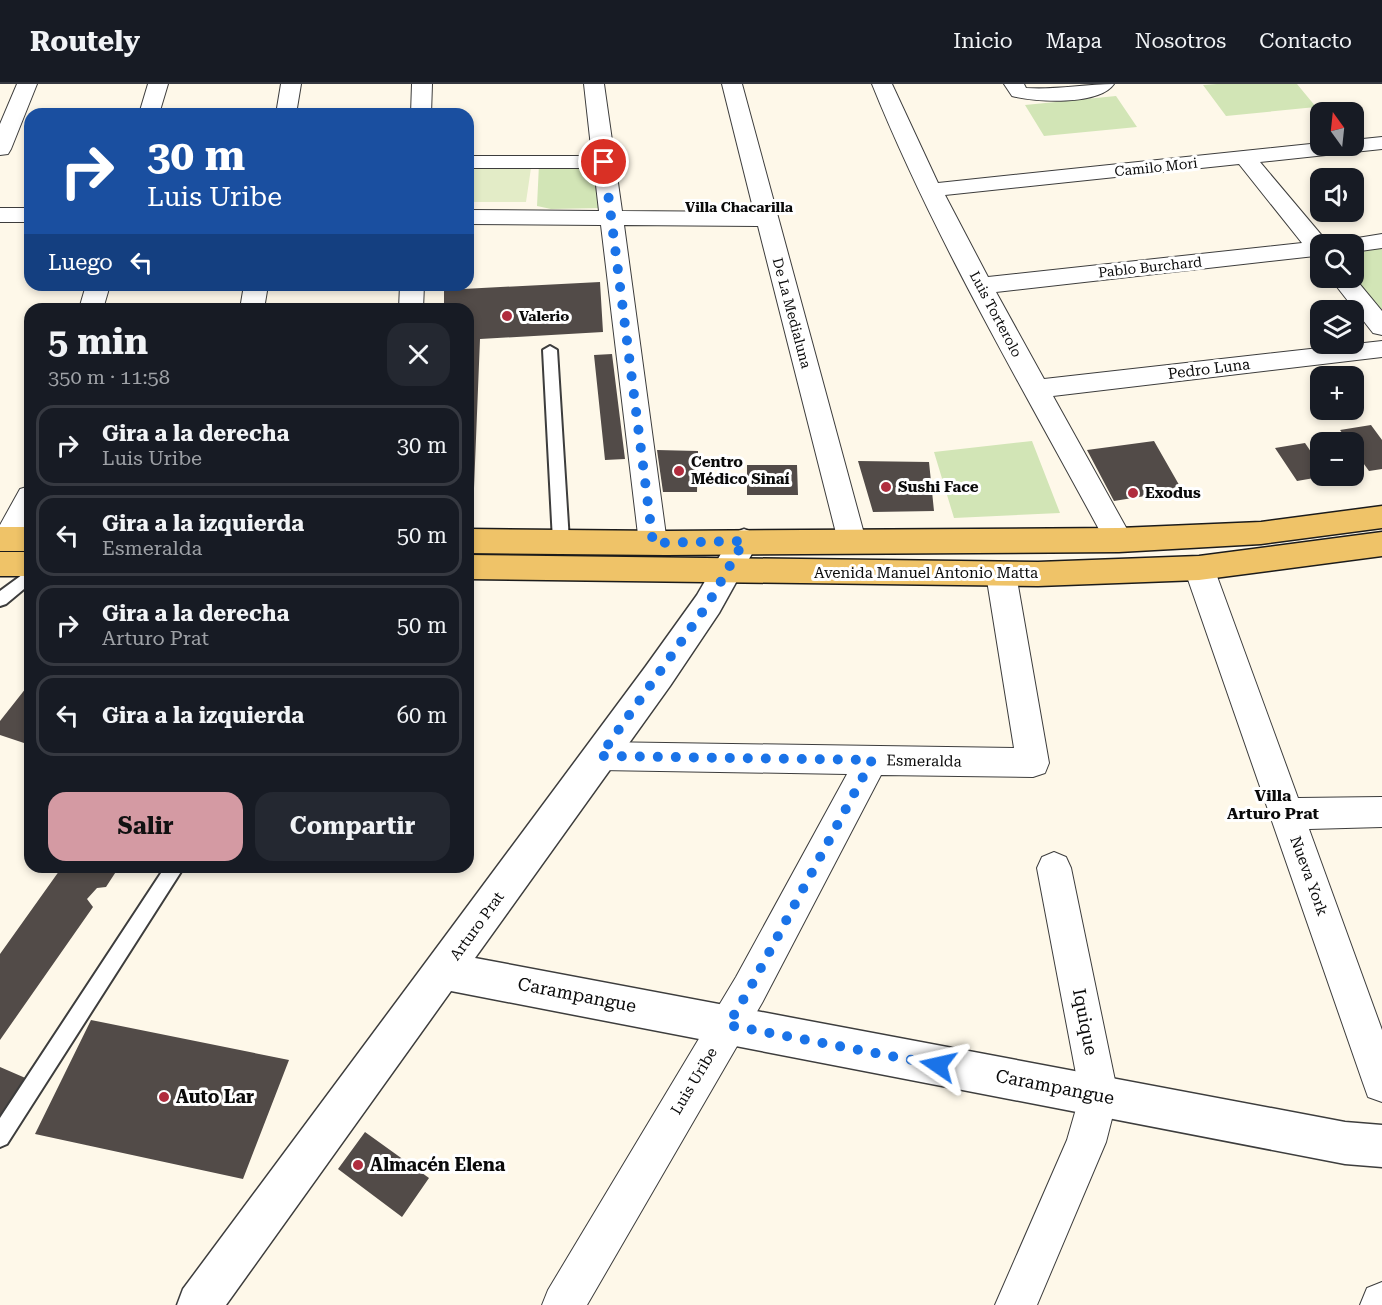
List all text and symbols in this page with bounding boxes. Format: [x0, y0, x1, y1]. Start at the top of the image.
text: Routely [30, 25, 140, 58]
text: Inicio [953, 29, 1013, 53]
text: Mapa [1046, 29, 1102, 53]
text: Nosotros [1135, 29, 1226, 53]
text: Contacto [1259, 29, 1352, 53]
north arrow [1310, 102, 1364, 156]
map controls [1310, 102, 1364, 486]
text: 30 m [147, 131, 245, 180]
icon: right [48, 132, 126, 210]
pin [578, 136, 629, 187]
icon: arrive [587, 145, 620, 178]
street label: Camilo Mori [1114, 155, 1199, 179]
button: sound [1310, 168, 1364, 222]
text: Luis Uribe [147, 181, 282, 213]
district label: Villa Chacarilla [685, 199, 794, 215]
button: search [1310, 234, 1364, 288]
icon: left [125, 246, 158, 279]
text: Luego [48, 250, 113, 275]
street label: Pablo Burchard [1097, 254, 1203, 280]
street label: De La Medialuna [770, 256, 815, 370]
street label: Luis Torterolo [967, 268, 1025, 360]
button: layers [1310, 300, 1364, 354]
place label: Valerio [519, 308, 569, 324]
marker: Valerio [500, 309, 514, 323]
text: 5 min [48, 321, 148, 363]
button: close [387, 323, 450, 386]
street label: Pedro Luna [1167, 355, 1251, 383]
text: 350 m · 11:58 [48, 365, 170, 389]
button: + [1310, 366, 1364, 420]
text: Gira a la derecha [102, 421, 289, 446]
icon: right [51, 429, 84, 462]
button: − [1310, 432, 1364, 486]
text: 30 m [397, 433, 447, 458]
text: Luis Uribe [102, 446, 202, 470]
place label: Centro Médico Sinaí [691, 453, 790, 488]
marker: Centro Médico Sinaí [672, 464, 686, 478]
place label: Sushi Face [898, 478, 979, 496]
marker: Sushi Face [879, 480, 893, 494]
place label: Exodus [1145, 484, 1201, 502]
marker: Exodus [1126, 486, 1140, 500]
text: Gira a la izquierda [102, 511, 304, 536]
icon: left [51, 519, 84, 552]
text: 50 m [397, 523, 447, 548]
text: Esmeralda [102, 536, 202, 560]
street label: Avenida Manuel Antonio Matta [814, 564, 1038, 582]
text: Gira a la derecha [102, 601, 289, 626]
icon: right [51, 609, 84, 642]
text: 50 m [397, 613, 447, 638]
text: Arturo Prat [102, 626, 209, 650]
icon: left [51, 699, 84, 732]
text: Gira a la izquierda [102, 703, 304, 728]
text: 60 m [397, 703, 447, 728]
street label: Esmeralda [886, 751, 962, 771]
district label: Villa Arturo Prat [1227, 786, 1319, 823]
button: Salir [48, 792, 243, 861]
button: Compartir [255, 792, 450, 861]
street label: Nueva York [1286, 834, 1332, 919]
street label: Arturo Prat [446, 888, 508, 964]
street label: Carampangue [516, 973, 638, 1016]
street label: Iquique [1069, 987, 1102, 1057]
position arrow [906, 1033, 970, 1097]
street label: Luis Uribe [667, 1044, 721, 1118]
street label: Carampangue [994, 1065, 1116, 1108]
place label: Auto Lar [176, 1086, 254, 1107]
marker: Auto Lar [157, 1090, 171, 1104]
place label: Almacén Elena [370, 1154, 506, 1175]
marker: Almacén Elena [351, 1158, 365, 1172]

